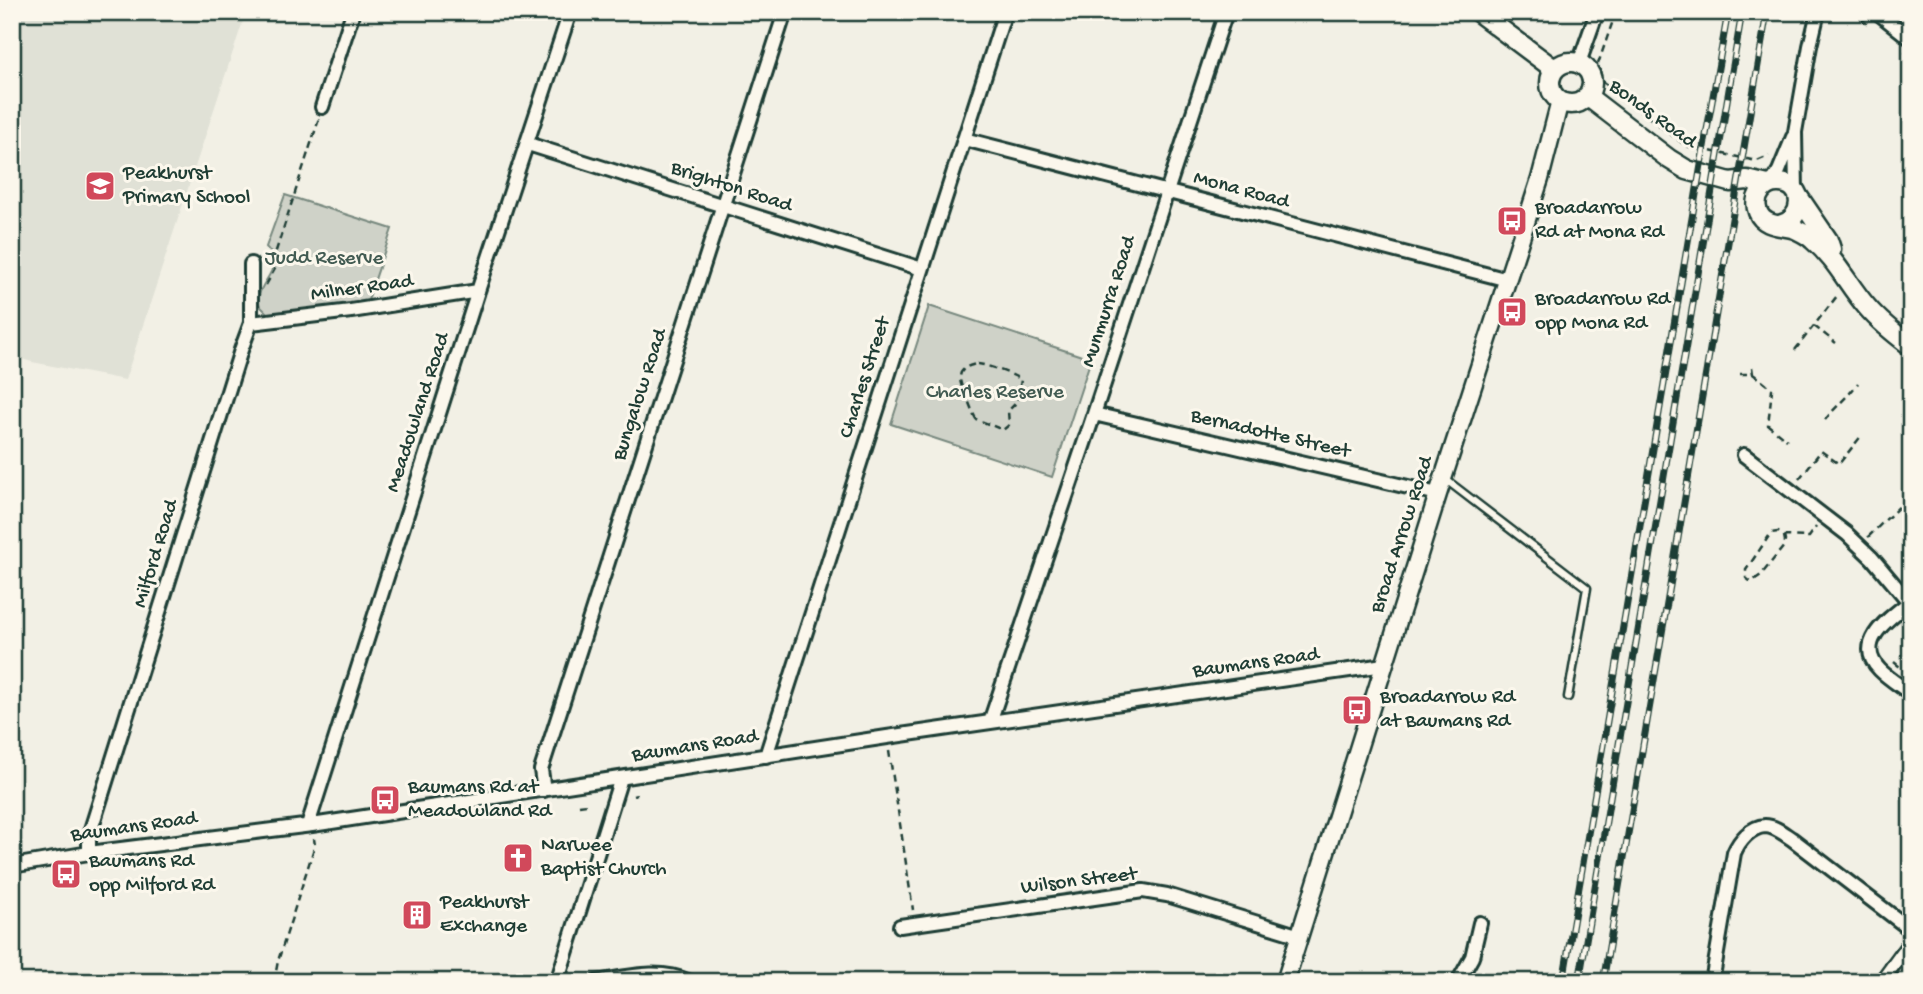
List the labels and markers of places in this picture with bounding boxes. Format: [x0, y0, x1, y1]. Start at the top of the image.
place label: Peakhurst Primary School [122, 162, 250, 211]
school or university icon: Peakhurst Primary School [83, 169, 117, 203]
place label: Broadarrow Rd at Mona Rd [1534, 197, 1666, 246]
bus stop icon: Broadarrow Rd at Mona Rd [1495, 204, 1529, 238]
place label: Broadarrow Rd opp Mona Rd [1534, 288, 1672, 337]
bus stop icon: Broadarrow Rd opp Mona Rd [1495, 295, 1529, 329]
place label: Broadarrow Rd at Baumans Rd [1379, 686, 1517, 735]
bus stop icon: Broadarrow Rd at Baumans Rd [1340, 693, 1374, 727]
place label: Baumans Rd at Meadowland Rd [407, 776, 553, 825]
bus stop icon: Baumans Rd at Meadowland Rd [368, 783, 402, 817]
place label: Narwee Baptist Church [540, 834, 667, 883]
church icon: Narwee Baptist Church [501, 841, 535, 875]
place label: Baumans Rd opp Milford Rd [88, 850, 216, 899]
bus stop icon: Baumans Rd opp Milford Rd [49, 857, 83, 891]
place label: Peakhurst Exchange [439, 891, 531, 940]
building icon: Peakhurst Exchange [400, 898, 434, 932]

